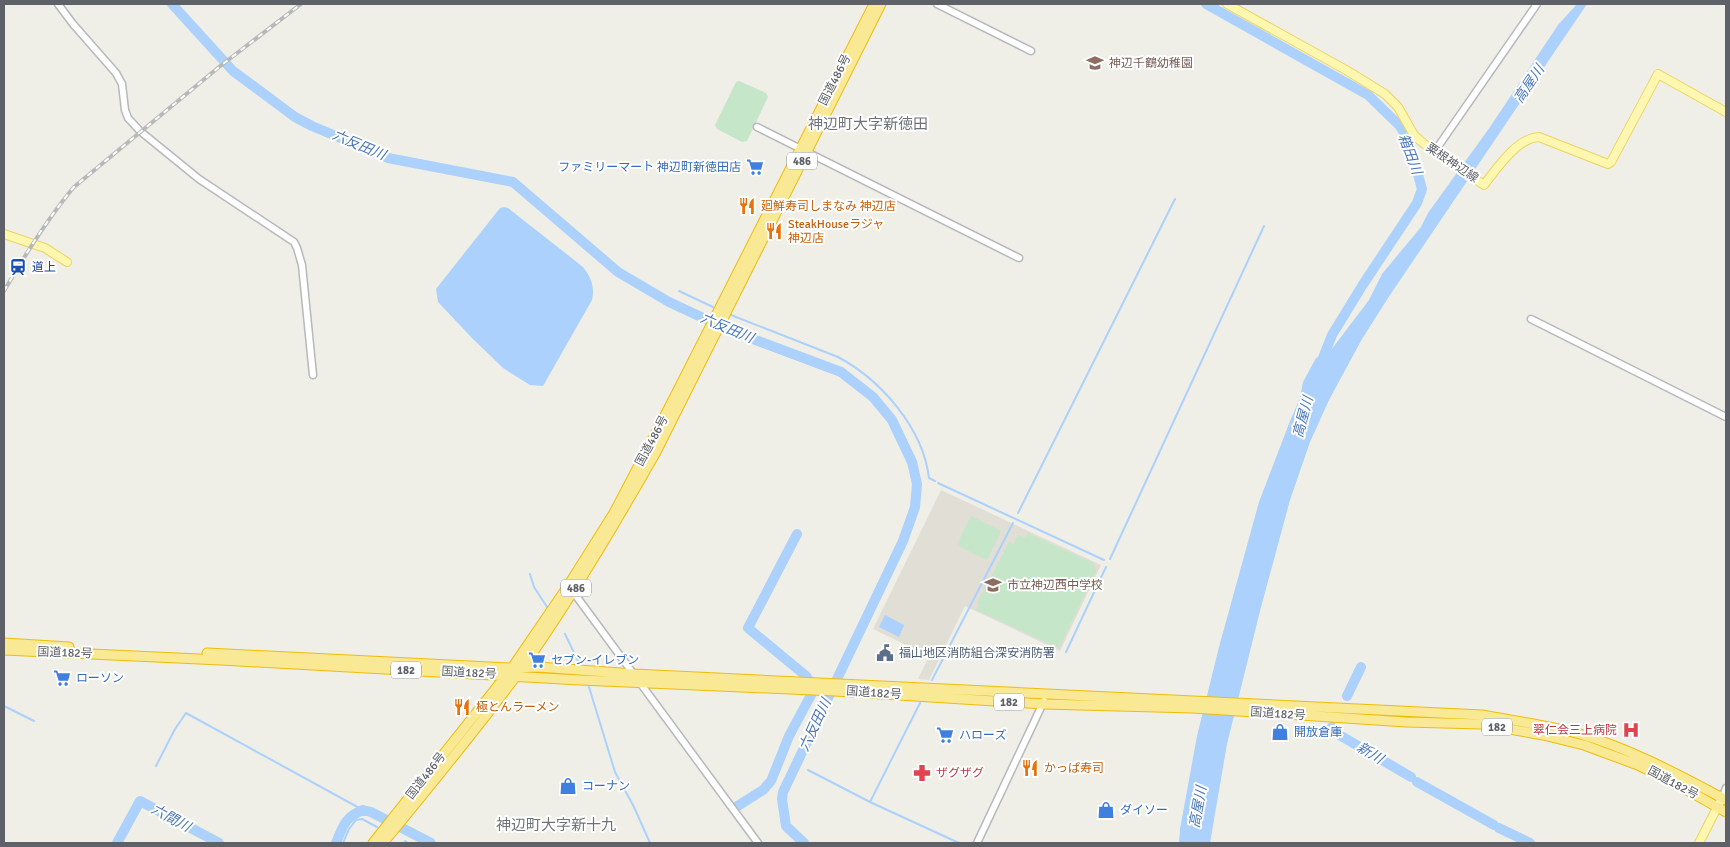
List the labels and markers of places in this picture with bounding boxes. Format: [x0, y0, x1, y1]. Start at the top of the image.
school or university icon: 神辺千鶴幼稚園 [1085, 53, 1105, 73]
place label: 神辺千鶴幼稚園 [1109, 56, 1193, 71]
supermarket icon: ファミリーマート 神辺町新徳田店 [745, 157, 765, 177]
place label: ファミリーマート 神辺町新徳田店 [558, 160, 741, 175]
restaurant icon: 廻鮮寿司しまなみ 神辺店 [737, 196, 757, 216]
place label: 廻鮮寿司しまなみ 神辺店 [761, 199, 896, 214]
place label: SteakHouseラジャ 神辺店 [788, 217, 884, 246]
restaurant icon: SteakHouseラジャ 神辺店 [764, 221, 784, 241]
station icon: 道上 [8, 257, 28, 277]
place label: 道上 [32, 260, 56, 275]
school or university icon: 市立神辺西中学校 [983, 575, 1003, 595]
place label: 市立神辺西中学校 [1007, 578, 1103, 593]
public building icon: 福山地区消防組合深安消防署 [875, 643, 895, 663]
place label: 福山地区消防組合深安消防署 [899, 646, 1055, 661]
supermarket icon: セブン-イレブン [527, 650, 547, 670]
place label: セブン-イレブン [551, 653, 639, 668]
supermarket icon: ローソン [52, 668, 72, 688]
place label: ローソン [76, 671, 124, 686]
restaurant icon: 極とんラーメン [452, 697, 472, 717]
place label: 極とんラーメン [476, 700, 560, 715]
hospital icon: 翠仁会三上病院 [1621, 720, 1641, 740]
shop icon: 開放倉庫 [1270, 722, 1290, 742]
place label: 翠仁会三上病院 [1533, 723, 1617, 738]
supermarket icon: ハローズ [935, 725, 955, 745]
place label: 開放倉庫 [1294, 725, 1342, 740]
place label: ハローズ [959, 728, 1006, 743]
restaurant icon: かっぱ寿司 [1020, 758, 1040, 778]
place label: かっぱ寿司 [1044, 761, 1104, 776]
pharmacy icon: ザグザグ [912, 763, 932, 783]
place label: ザグザグ [936, 766, 984, 781]
shop icon: コーナン [558, 776, 578, 796]
place label: コーナン [582, 779, 630, 794]
shop icon: ダイソー [1096, 800, 1116, 820]
place label: ダイソー [1120, 803, 1168, 818]

